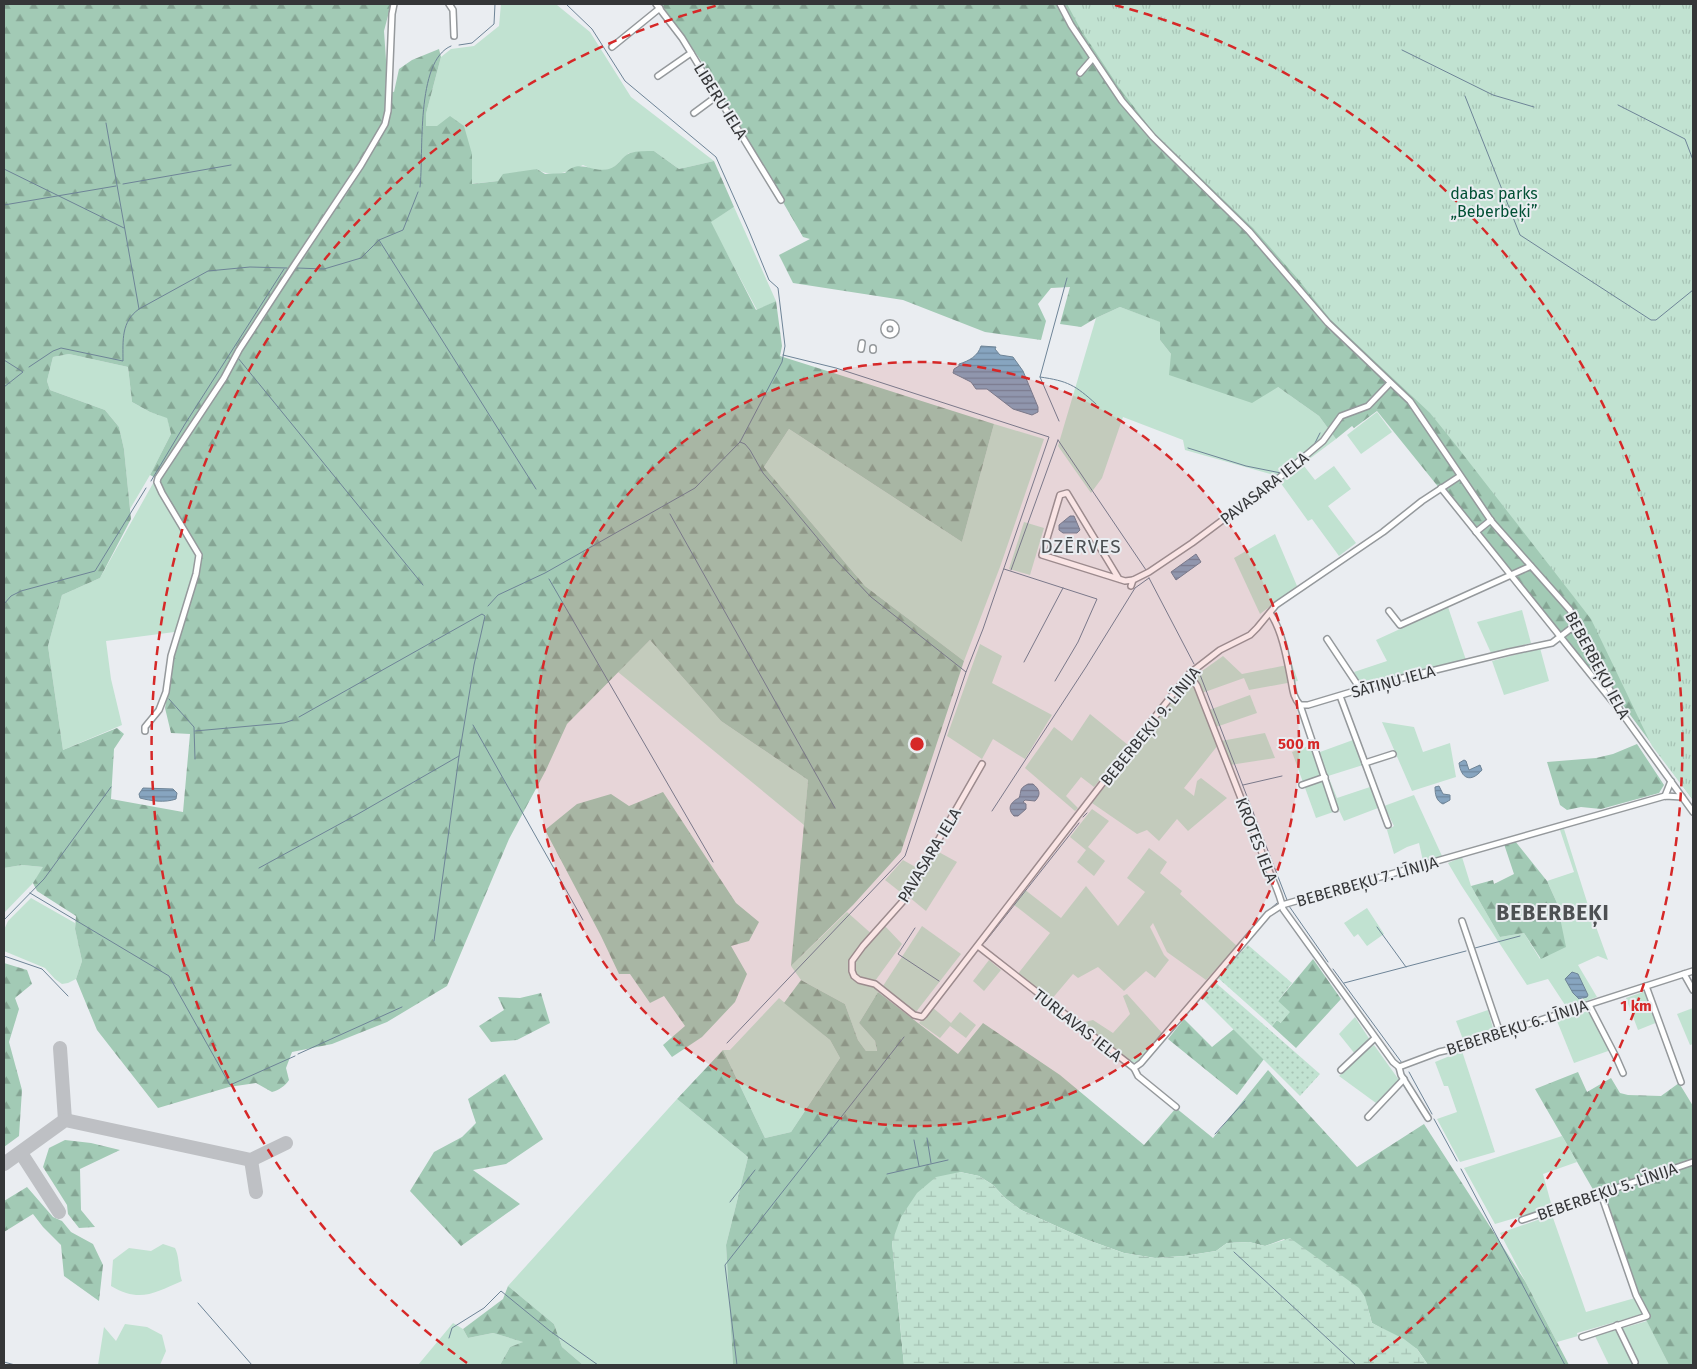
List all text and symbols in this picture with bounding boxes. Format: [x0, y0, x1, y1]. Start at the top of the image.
street label: LIBERU IELA [690, 60, 752, 143]
park label: dabas parks „Beberbeķi” [1450, 184, 1538, 222]
street label: PAVASARA IELA [1217, 448, 1313, 529]
district label: DZĒRVES [1040, 535, 1122, 558]
street label: BEBERBEĶU IELA [1560, 608, 1634, 723]
street label: SĀTIŅU IELA [1349, 661, 1438, 703]
street label: BEBERBEĶU 9. LĪNIJA [1097, 662, 1205, 790]
centre of rings [908, 735, 926, 753]
text: 500 m [1278, 735, 1320, 753]
street label: KROTES IELA [1232, 795, 1282, 886]
street label: PAVASARA IELA [894, 804, 965, 906]
street label: BEBERBEĶU 7. LĪNIJA [1294, 852, 1441, 912]
district label: BEBERBEĶI [1496, 900, 1610, 927]
street label: TURLAVAS IELA [1030, 985, 1126, 1066]
street label: BEBERBEĶU 6. LĪNIJA [1444, 995, 1591, 1060]
text: 1 km [1620, 997, 1652, 1015]
street label: BEBERBEĶU 5. LĪNIJA [1534, 1158, 1681, 1225]

